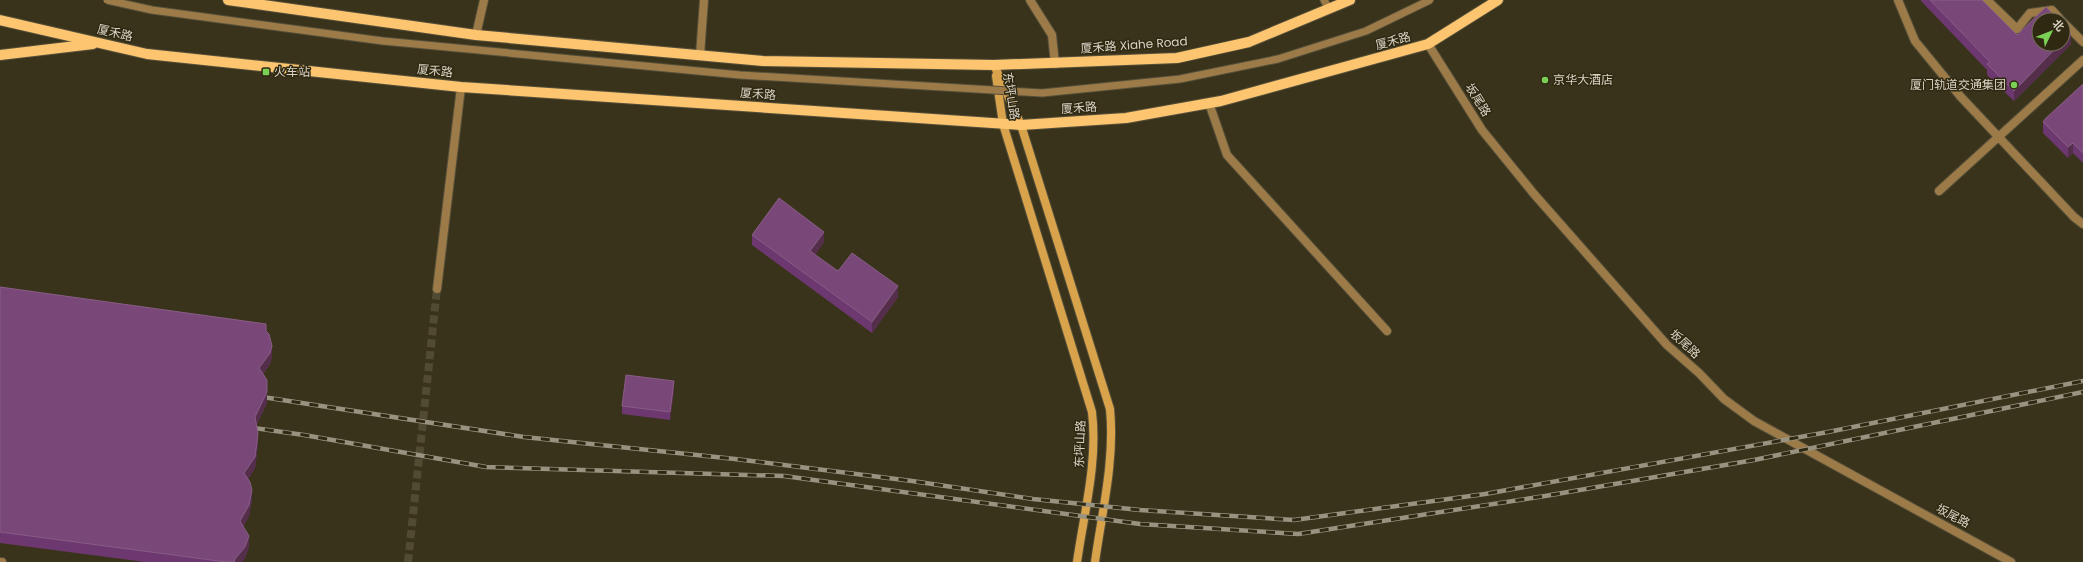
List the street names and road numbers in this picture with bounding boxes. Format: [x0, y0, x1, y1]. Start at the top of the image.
street label: 厦禾路 [96, 20, 135, 45]
street label: 厦禾路 [1373, 28, 1412, 53]
street label: 厦禾路 Xiahe Road [1080, 32, 1188, 57]
street label: 厦禾路 [416, 60, 454, 81]
street label: 东坪山路 [999, 71, 1024, 121]
street label: 坂尾路 [1462, 80, 1495, 120]
street label: 厦禾路 [739, 84, 777, 103]
street label: 厦禾路 [1060, 98, 1098, 117]
street label: 坂尾路 [1666, 325, 1704, 362]
street label: 东坪山路 [1070, 420, 1089, 468]
street label: 坂尾路 [1933, 500, 1973, 532]

